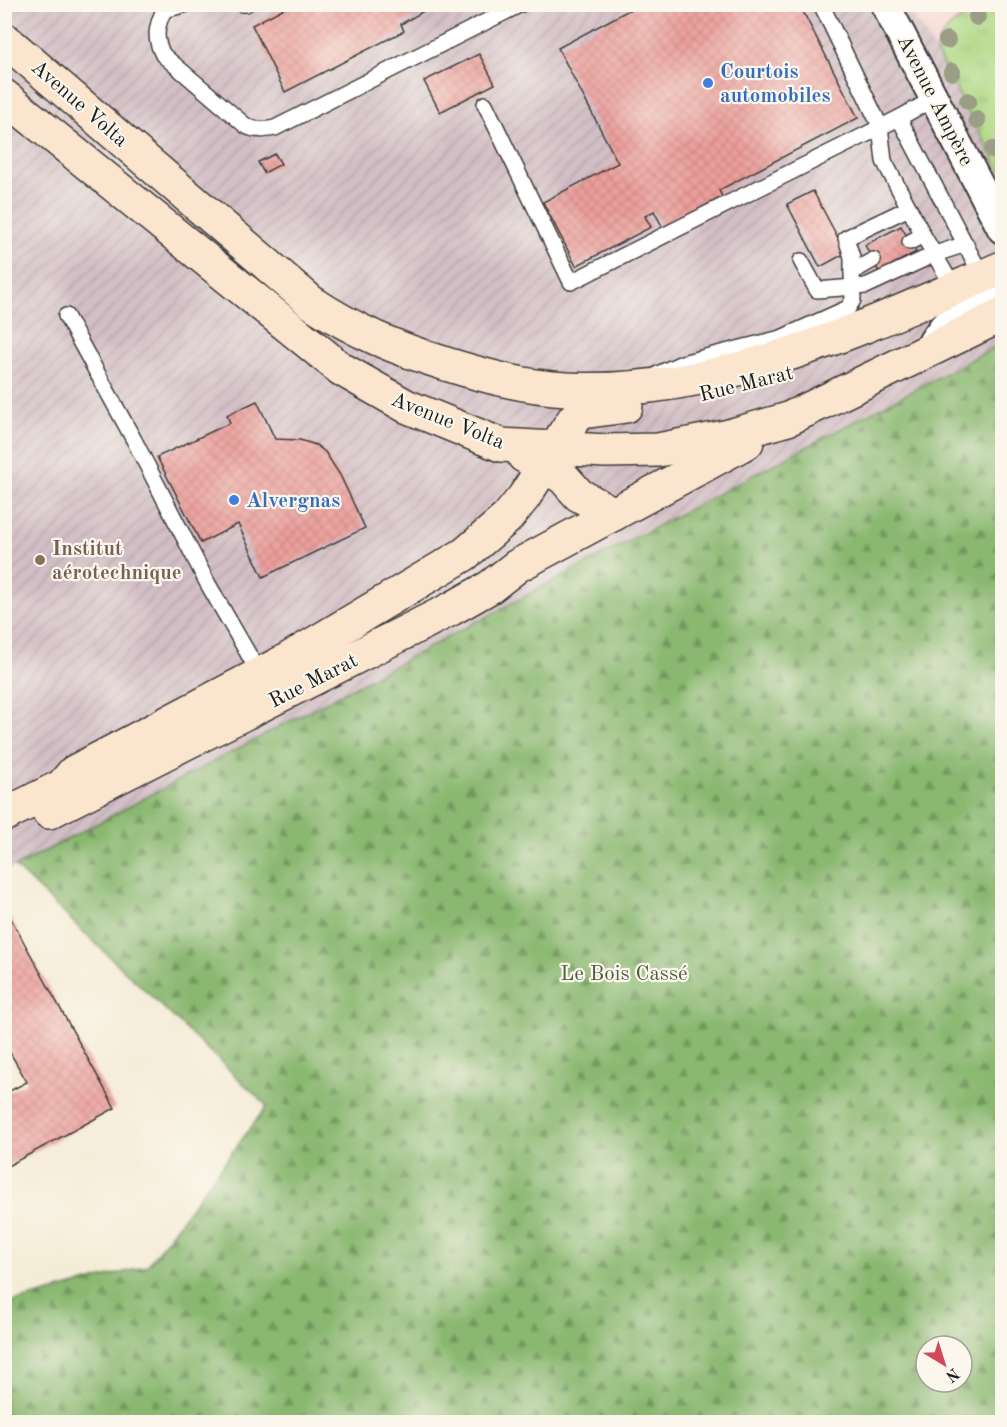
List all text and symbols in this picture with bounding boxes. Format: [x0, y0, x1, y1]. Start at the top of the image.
street label: Avenue Ampère [893, 32, 977, 170]
street label: Avenue Volta [27, 57, 131, 152]
place label: Courtois automobiles [720, 62, 831, 107]
marker: Courtois automobiles [701, 76, 715, 90]
street label: Rue Marat [697, 363, 796, 406]
street label: Avenue Volta [388, 389, 507, 454]
place label: Alvergnas [246, 491, 340, 512]
marker: Alvergnas [227, 493, 241, 507]
place label: Institut aérotechnique [52, 539, 182, 584]
marker: Institut aérotechnique [33, 553, 47, 567]
street label: Rue Marat [266, 650, 361, 713]
park label: Le Bois Cassé [560, 964, 688, 985]
north arrow [914, 1334, 974, 1394]
text: N [942, 1364, 962, 1385]

